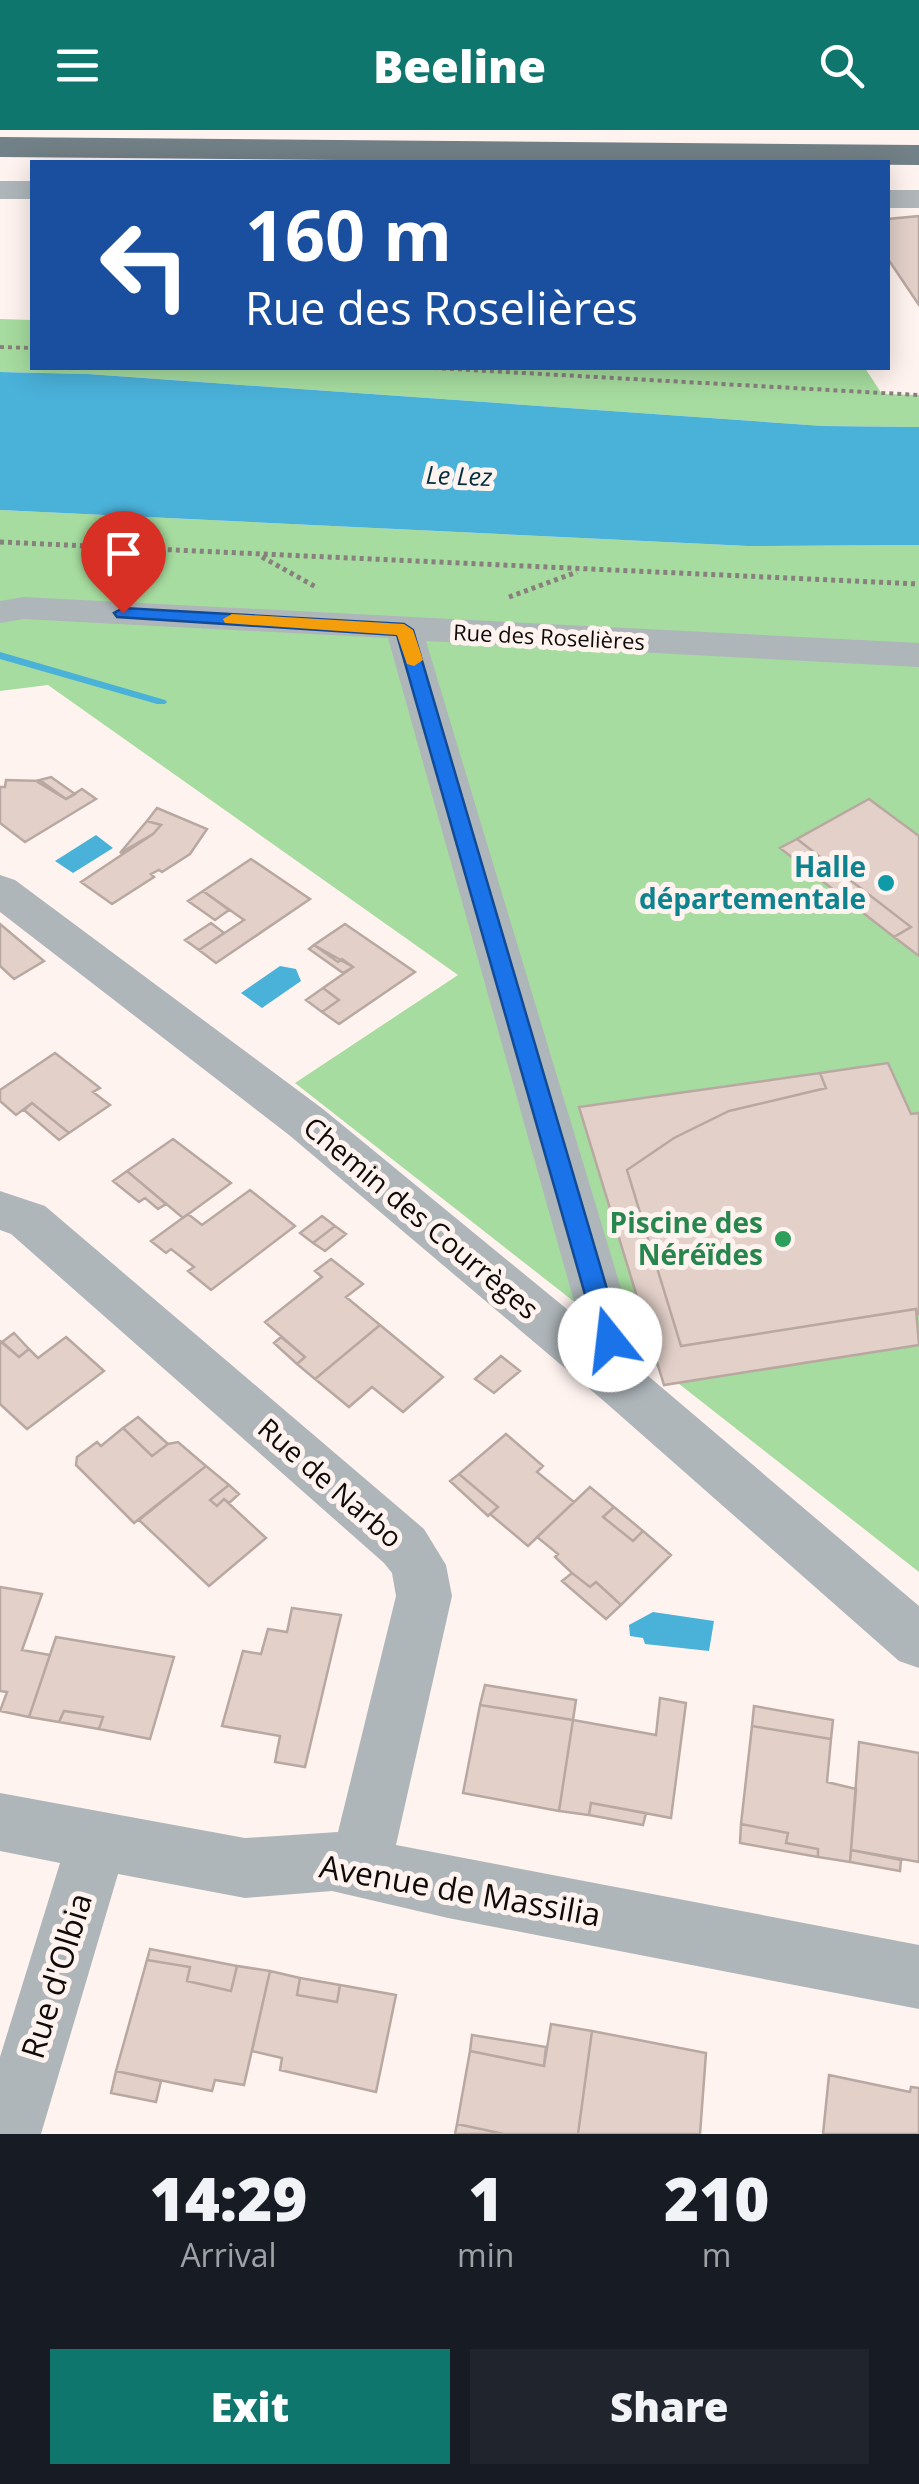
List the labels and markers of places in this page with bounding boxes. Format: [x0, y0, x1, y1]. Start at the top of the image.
pin [81, 511, 166, 614]
place label: Halle départementale [639, 847, 866, 917]
marker: Halle départementale [875, 872, 897, 894]
place label: Piscine des Néréïdes [610, 1203, 763, 1273]
marker: Piscine des Néréïdes [772, 1228, 794, 1250]

